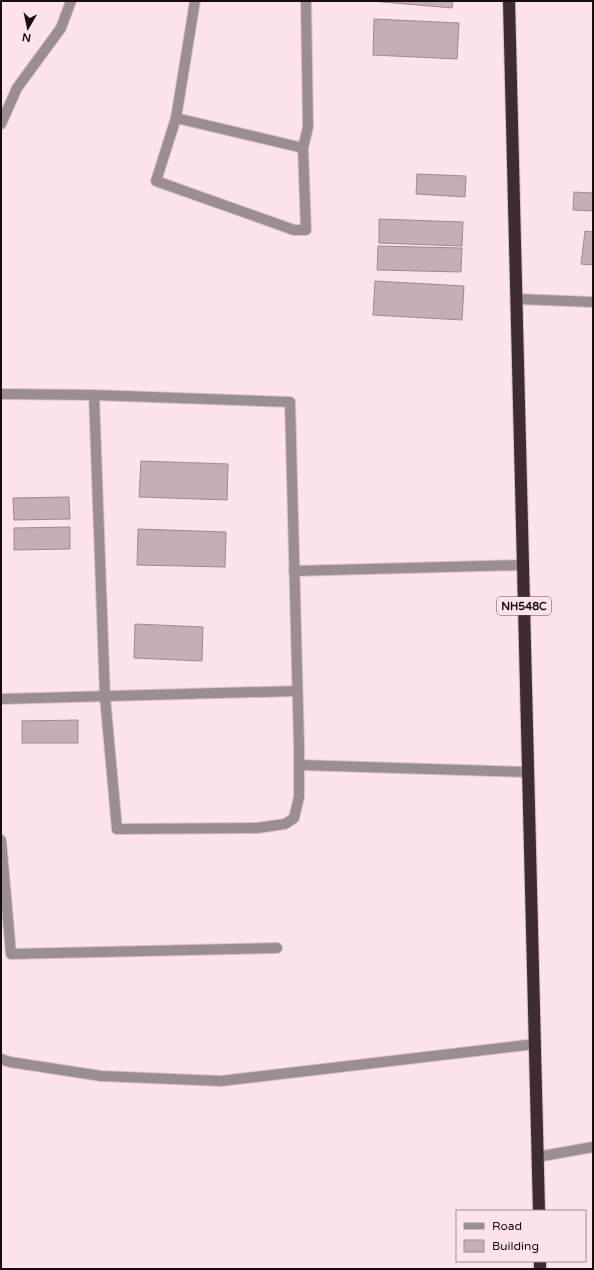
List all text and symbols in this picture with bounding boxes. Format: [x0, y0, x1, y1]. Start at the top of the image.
north arrow [8, 8, 48, 48]
text: N [21, 30, 32, 44]
road number: NH548C [497, 597, 551, 615]
legend [456, 1210, 586, 1262]
text: Road [492, 1219, 522, 1233]
text: Building [492, 1239, 539, 1253]

